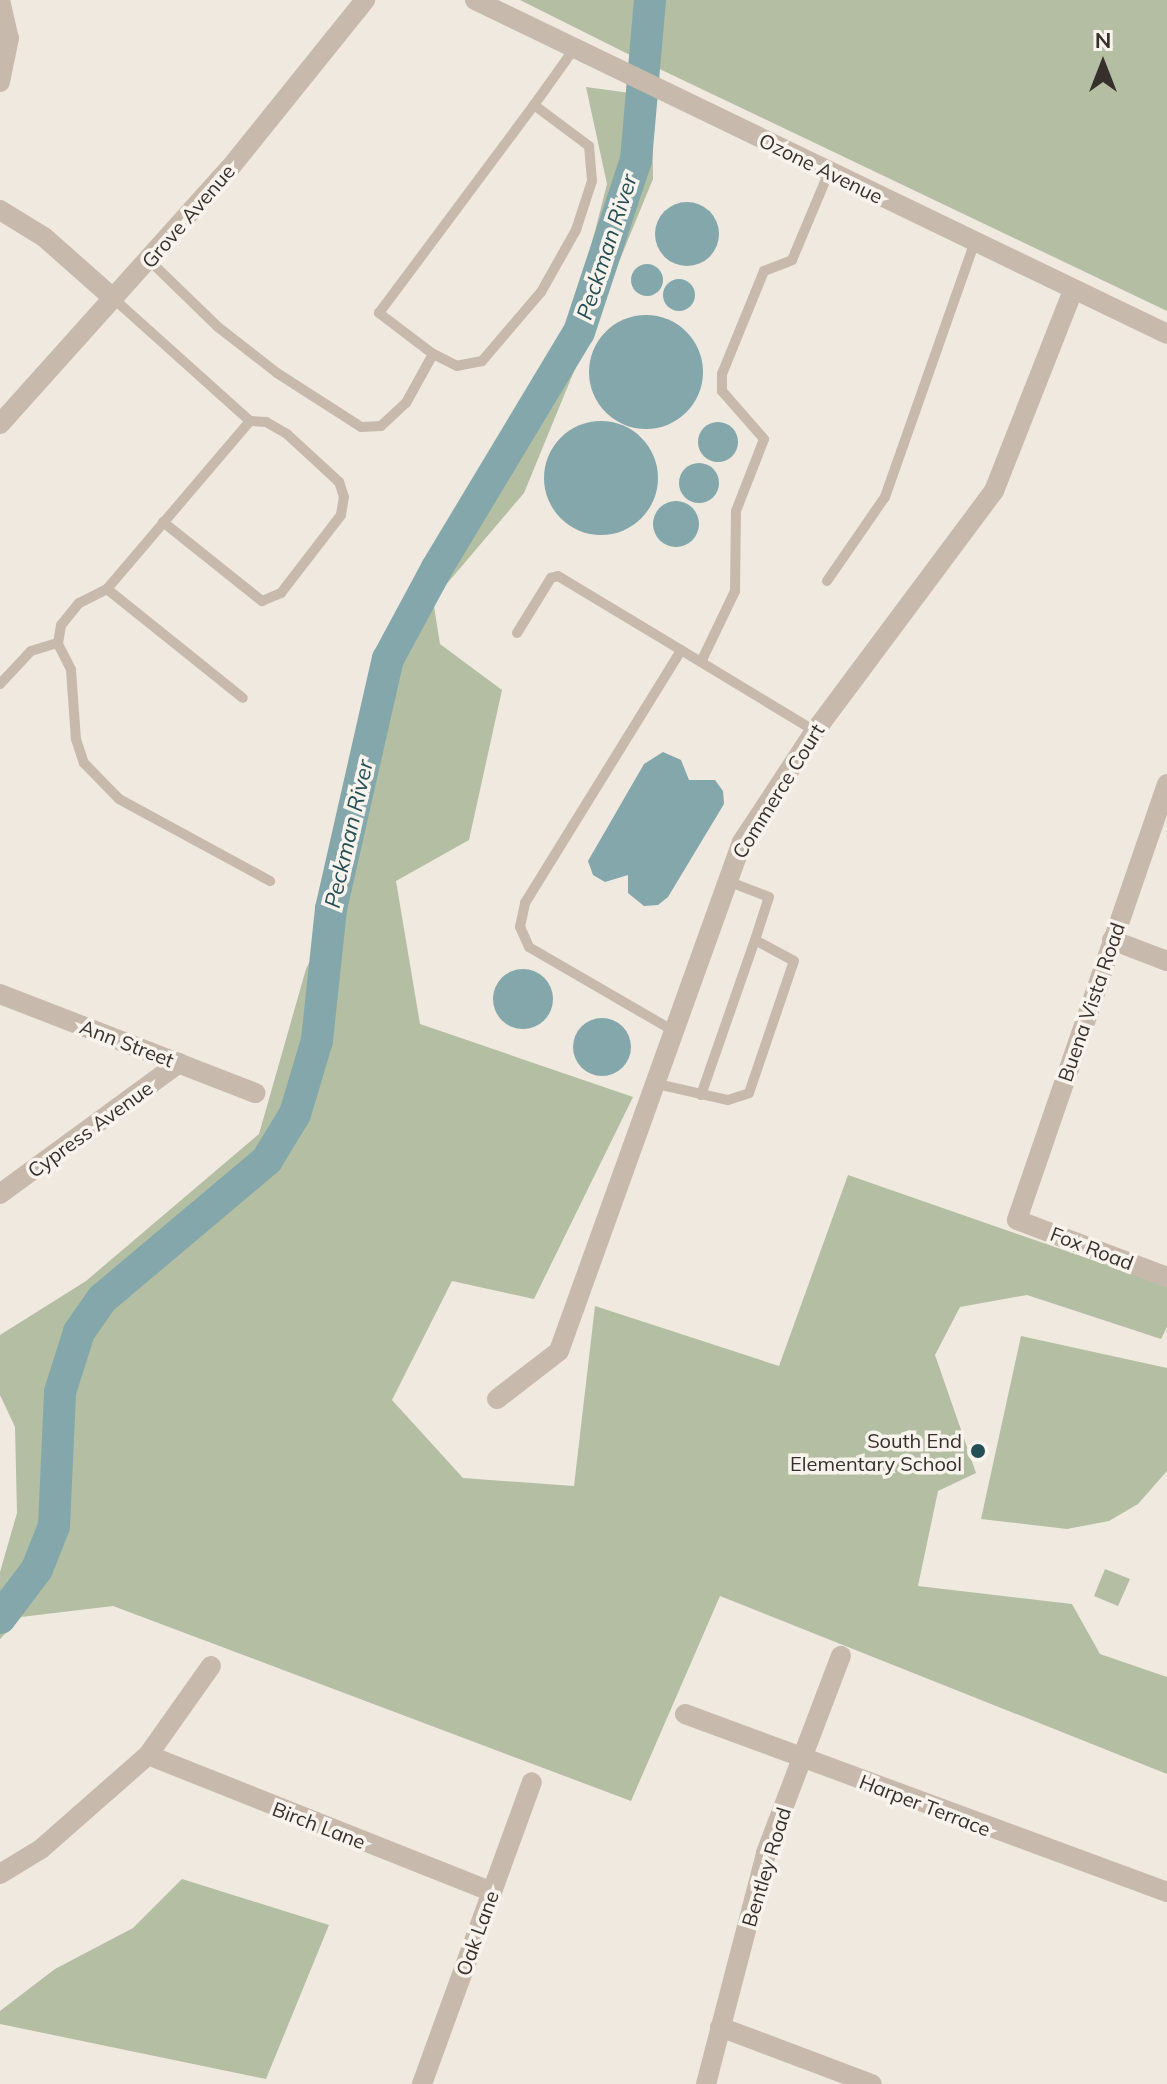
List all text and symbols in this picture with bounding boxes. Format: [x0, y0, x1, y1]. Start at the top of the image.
north arrow [1063, 24, 1143, 104]
text: N [1095, 26, 1111, 54]
street label: Ozone Avenue [755, 128, 887, 208]
street label: Grove Avenue [137, 159, 239, 273]
water label: Peckman River [571, 171, 643, 323]
street label: Commerce Court [727, 719, 829, 863]
water label: Peckman River [319, 757, 379, 911]
street label: Buena Vista Road [1053, 919, 1129, 1085]
street label: Ann Street [77, 1014, 177, 1072]
street label: Cypress Avenue [23, 1076, 157, 1182]
street label: Fox Road [1047, 1221, 1137, 1275]
place label: South End Elementary School [790, 1428, 962, 1475]
marker: South End Elementary School [969, 1442, 987, 1460]
street label: Harper Terrace [856, 1769, 994, 1841]
street label: Birch Lane [269, 1796, 369, 1854]
street label: Bentley Road [736, 1804, 796, 1930]
street label: Oak Lane [451, 1887, 503, 1979]

